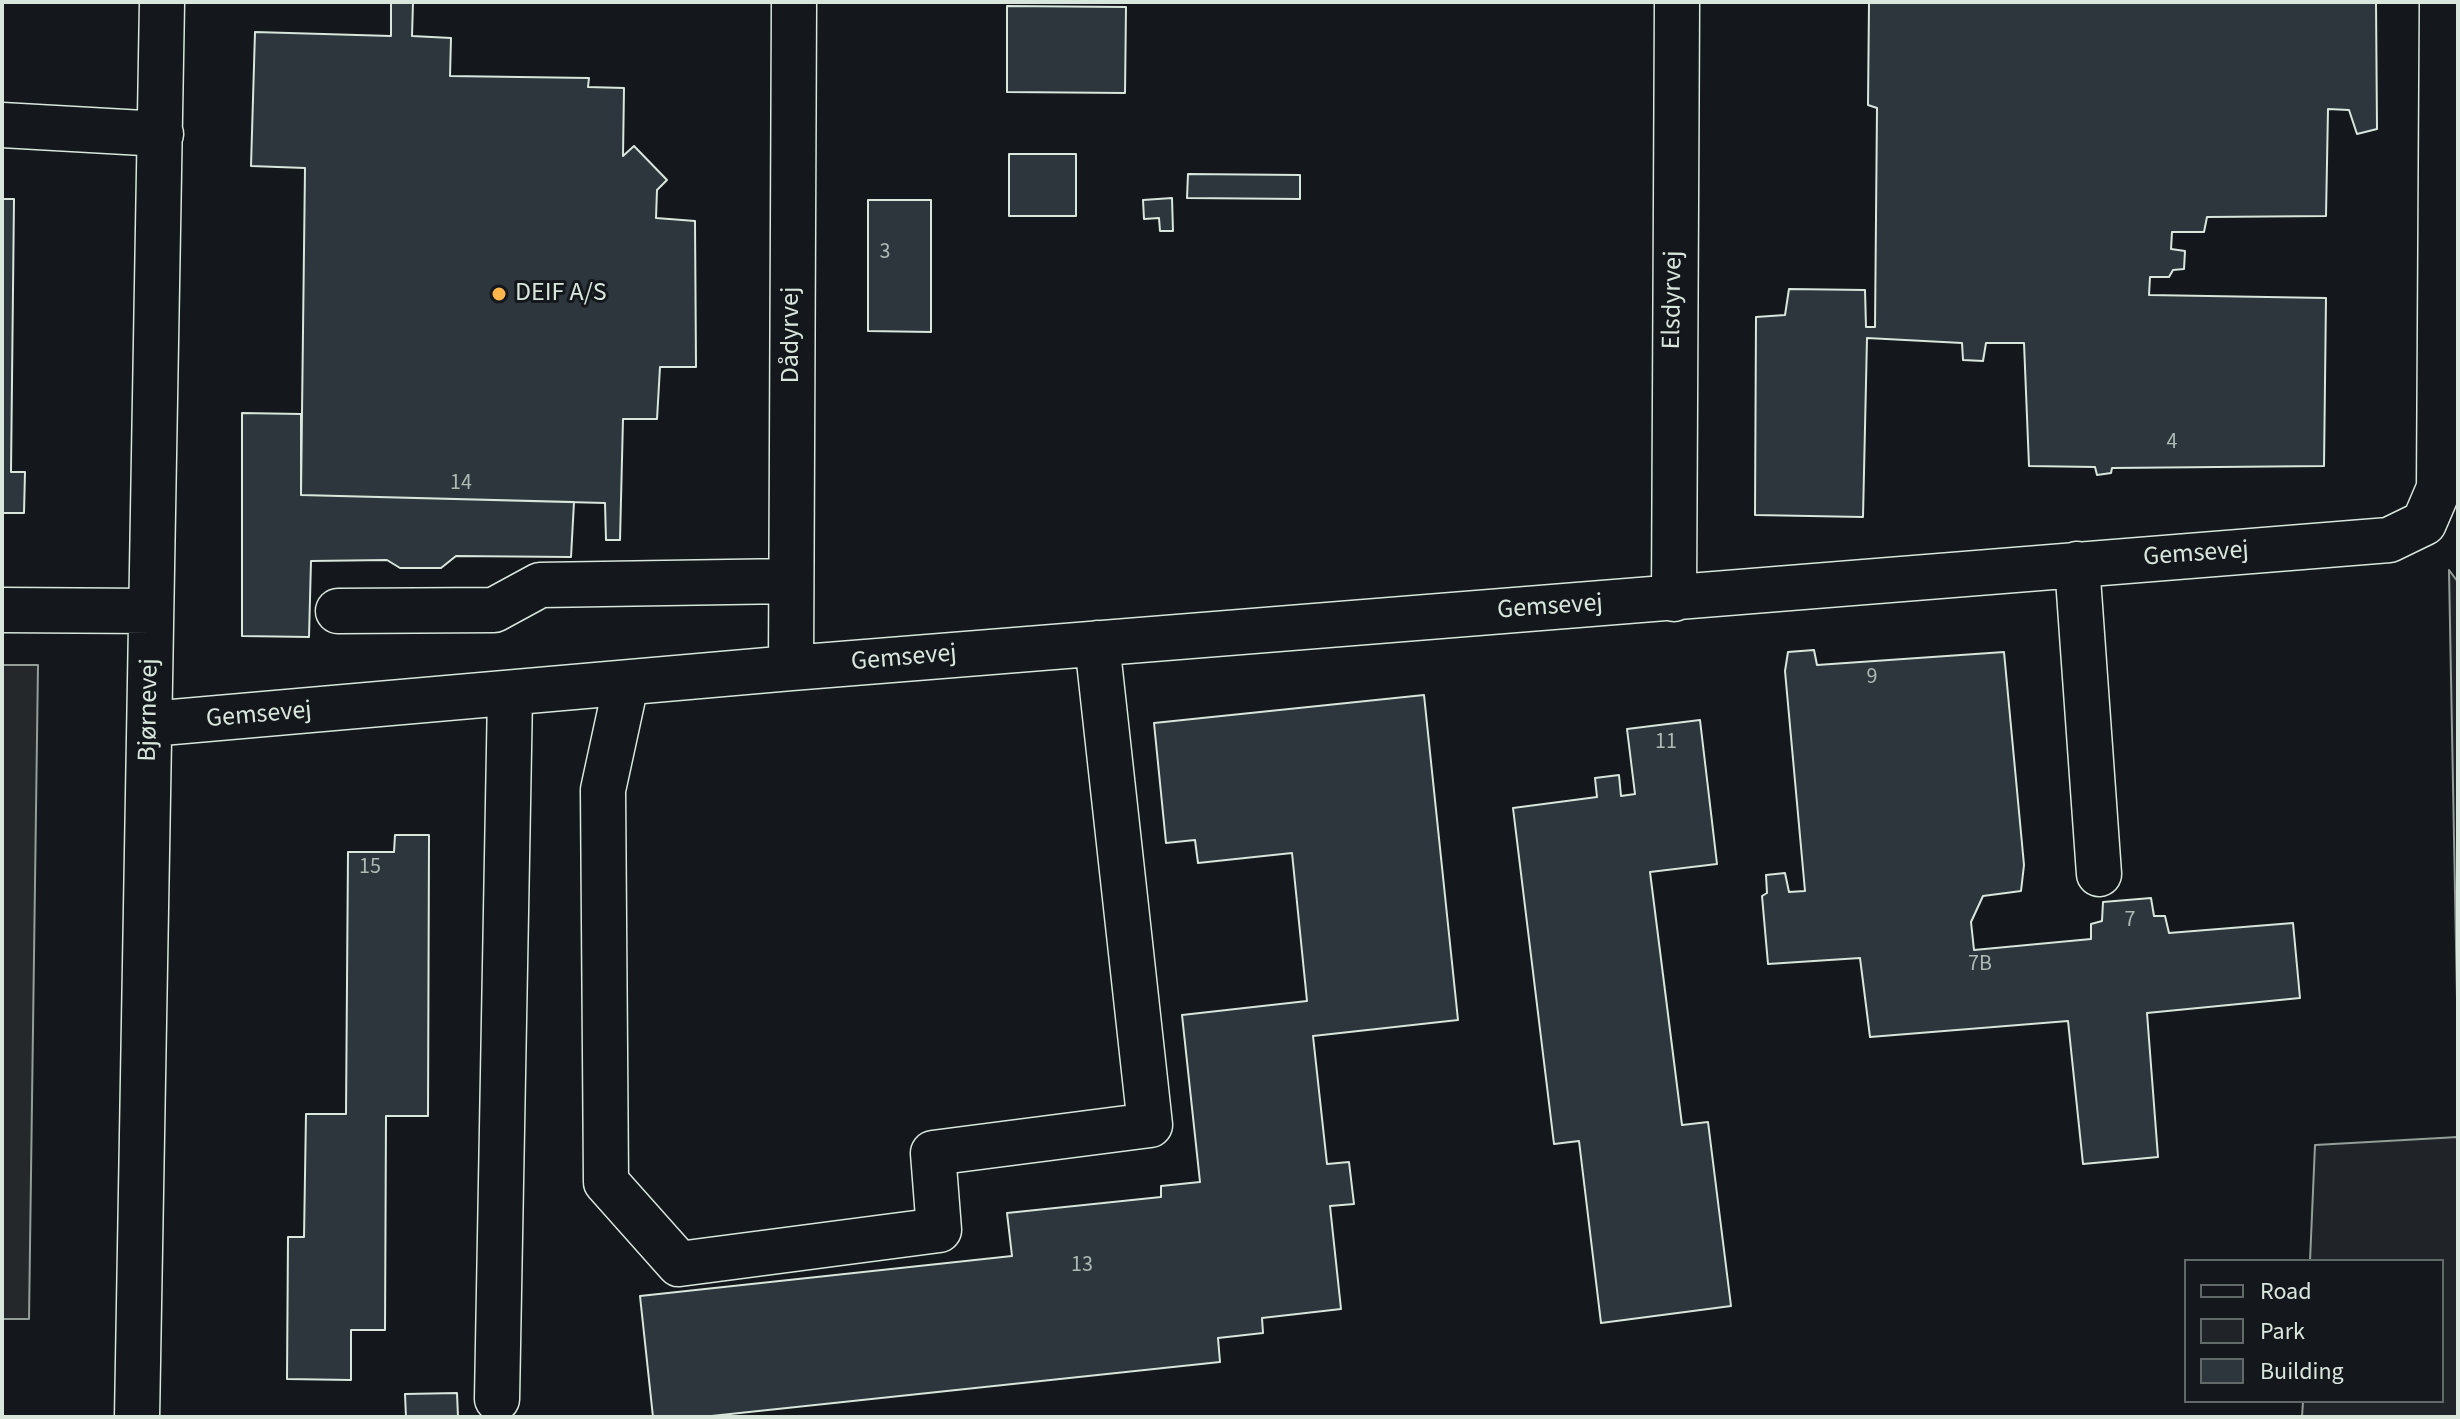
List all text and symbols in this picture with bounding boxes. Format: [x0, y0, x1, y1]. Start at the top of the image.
house number: 3 [880, 240, 890, 266]
street label: Elsdyrvej [1658, 250, 1690, 350]
place label: DEIF A/S [515, 278, 607, 310]
marker: DEIF A/S [490, 285, 508, 303]
street label: Dådyrvej [776, 287, 808, 383]
house number: 4 [2167, 430, 2177, 456]
house number: 14 [450, 471, 472, 497]
street label: Gemsevej [2142, 536, 2250, 574]
street label: Gemsevej [1496, 589, 1604, 627]
street label: Gemsevej [850, 639, 958, 679]
street label: Bjørnevej [133, 658, 167, 762]
house number: 9 [1867, 665, 1877, 691]
street label: Gemsevej [205, 696, 313, 736]
house number: 11 [1655, 730, 1677, 756]
house number: 15 [359, 855, 381, 881]
house number: 7 [2125, 908, 2135, 934]
house number: 7B [1968, 952, 1992, 978]
house number: 13 [1071, 1253, 1093, 1279]
legend [2184, 1259, 2444, 1403]
text: Road [2260, 1274, 2312, 1309]
text: Park [2260, 1314, 2305, 1349]
text: Building [2260, 1354, 2344, 1389]

